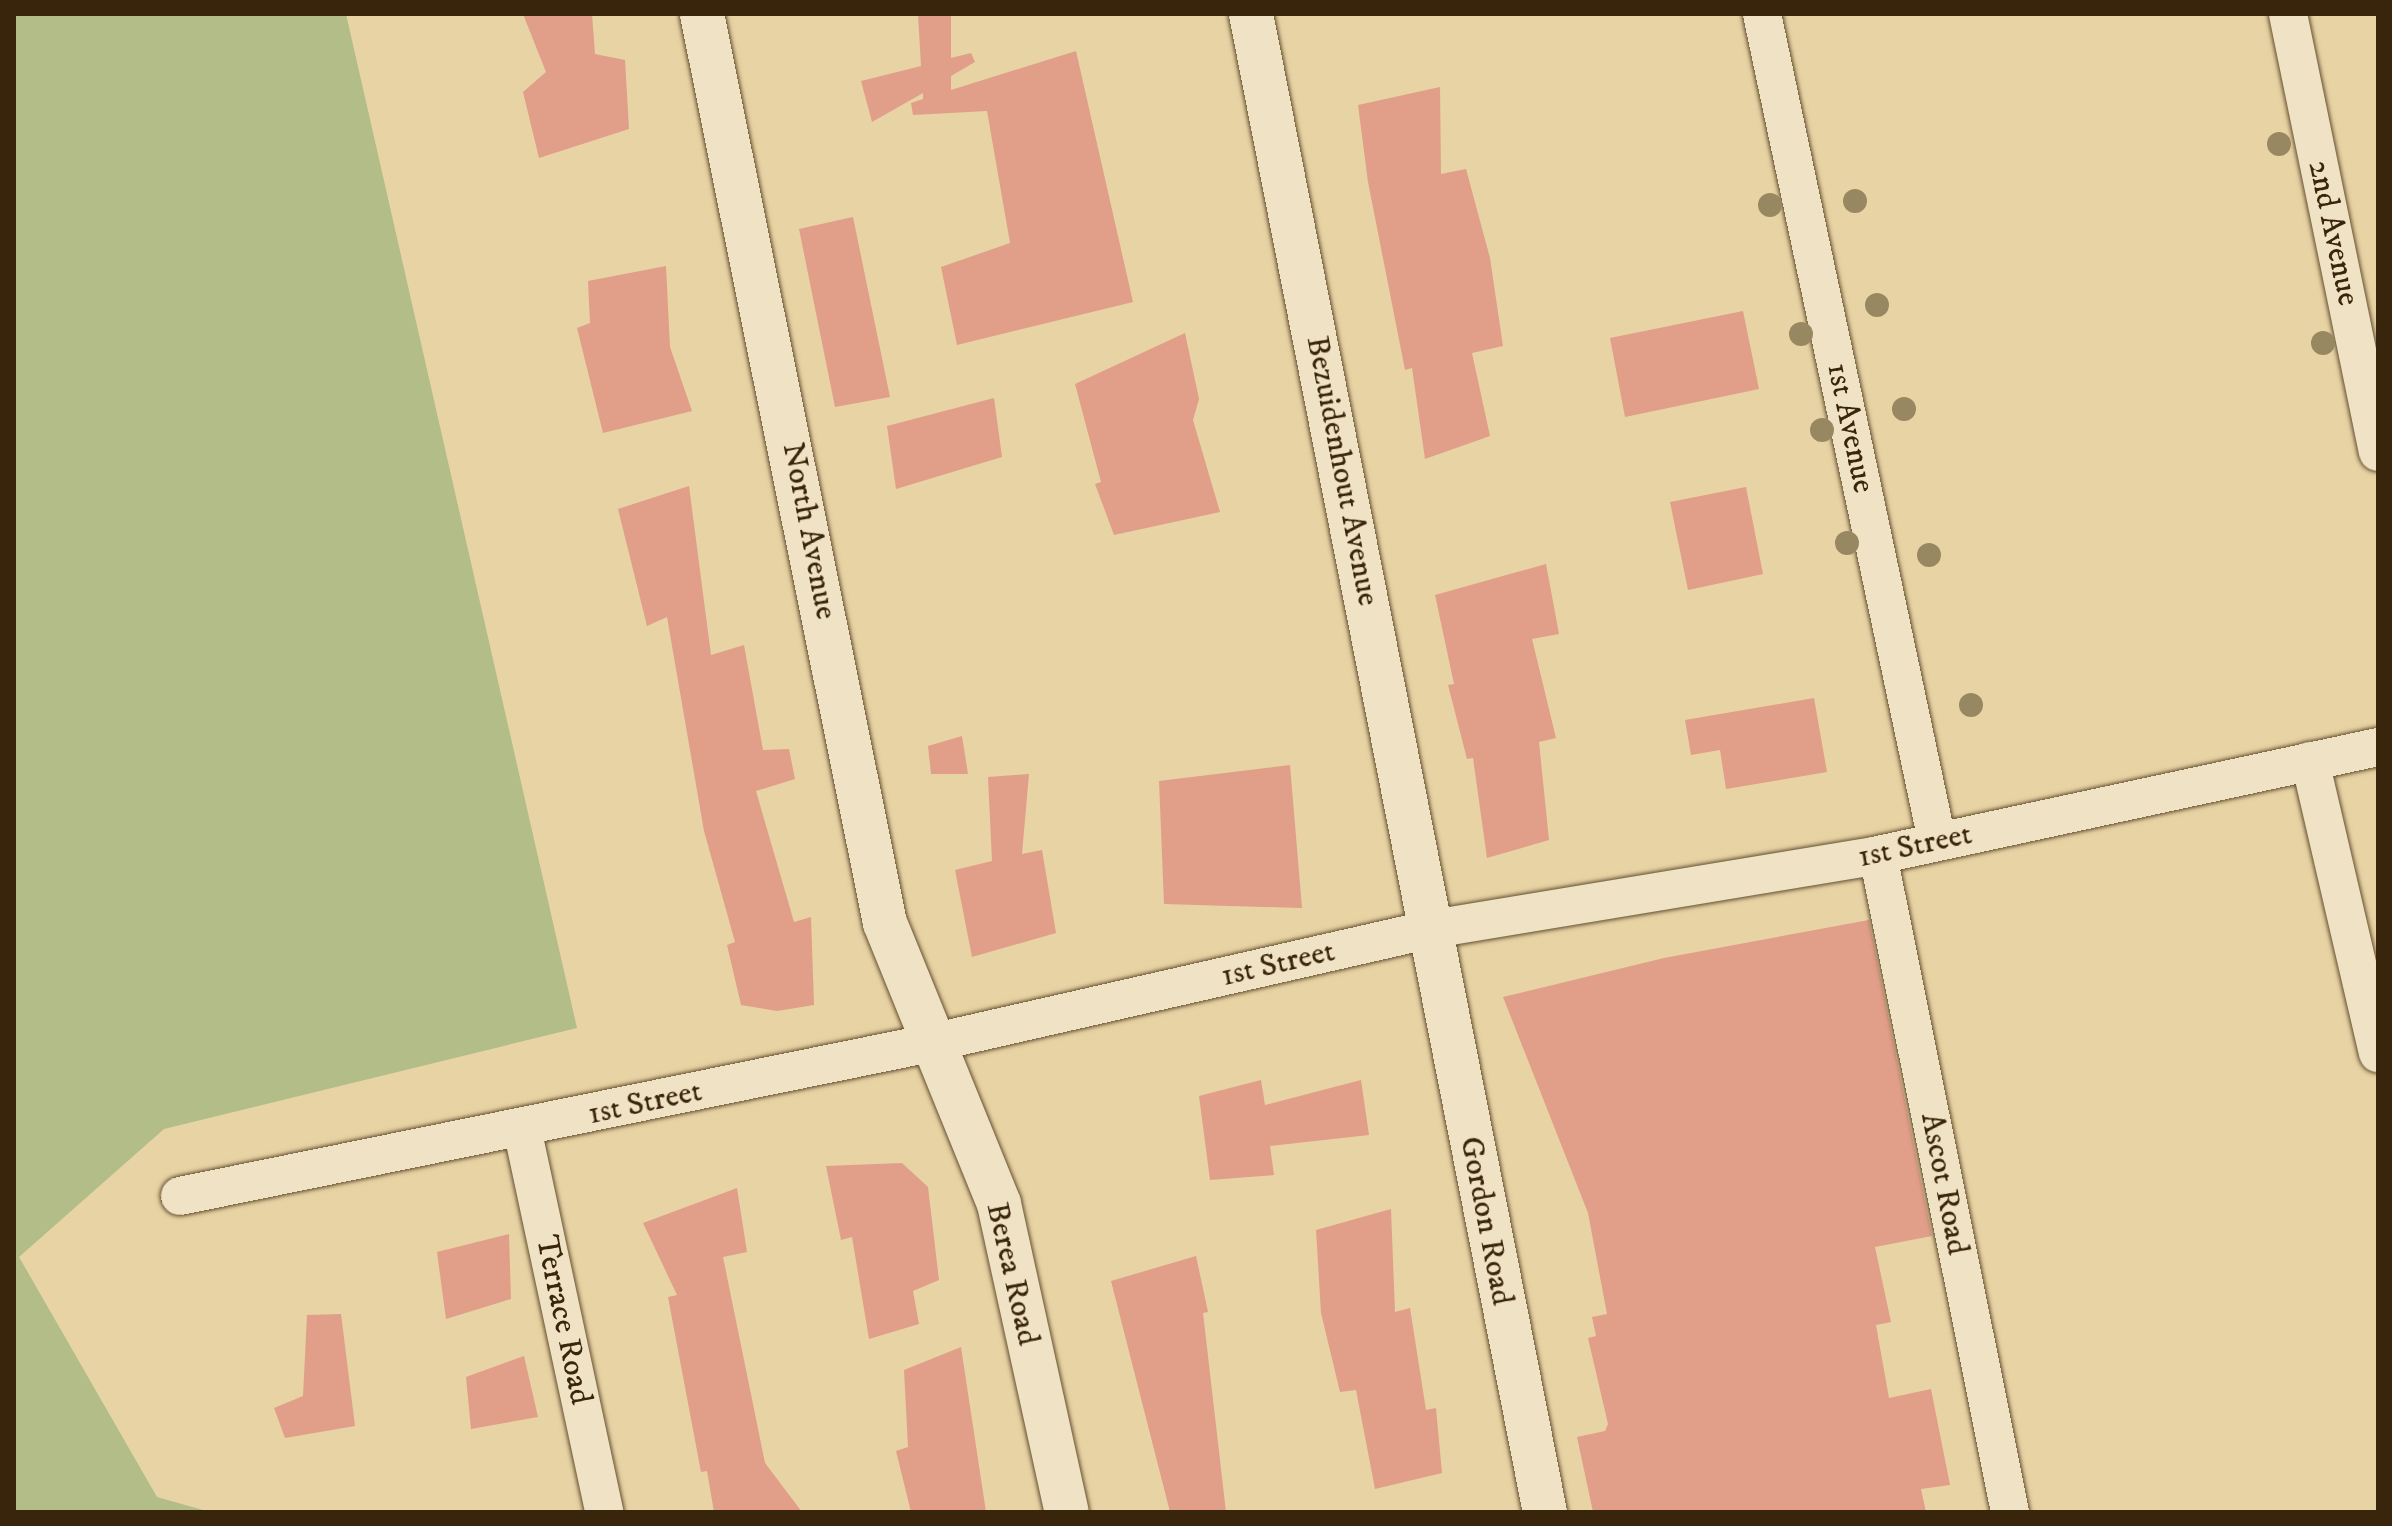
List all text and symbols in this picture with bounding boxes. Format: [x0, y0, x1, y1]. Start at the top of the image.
street label: 2nd Avenue [2299, 157, 2367, 309]
street label: Bezuidenhout Avenue [1297, 333, 1387, 609]
street label: 1st Avenue [1818, 360, 1882, 496]
street label: North Avenue [773, 439, 845, 623]
street label: 1st Street [1855, 815, 1975, 877]
street label: 1st Street [1218, 932, 1338, 996]
street label: 1st Street [585, 1072, 705, 1134]
street label: Ascot Road [1911, 1110, 1977, 1258]
street label: Gordon Road [1451, 1133, 1521, 1309]
street label: Berea Road [977, 1199, 1047, 1349]
street label: Terrace Road [526, 1232, 600, 1408]

